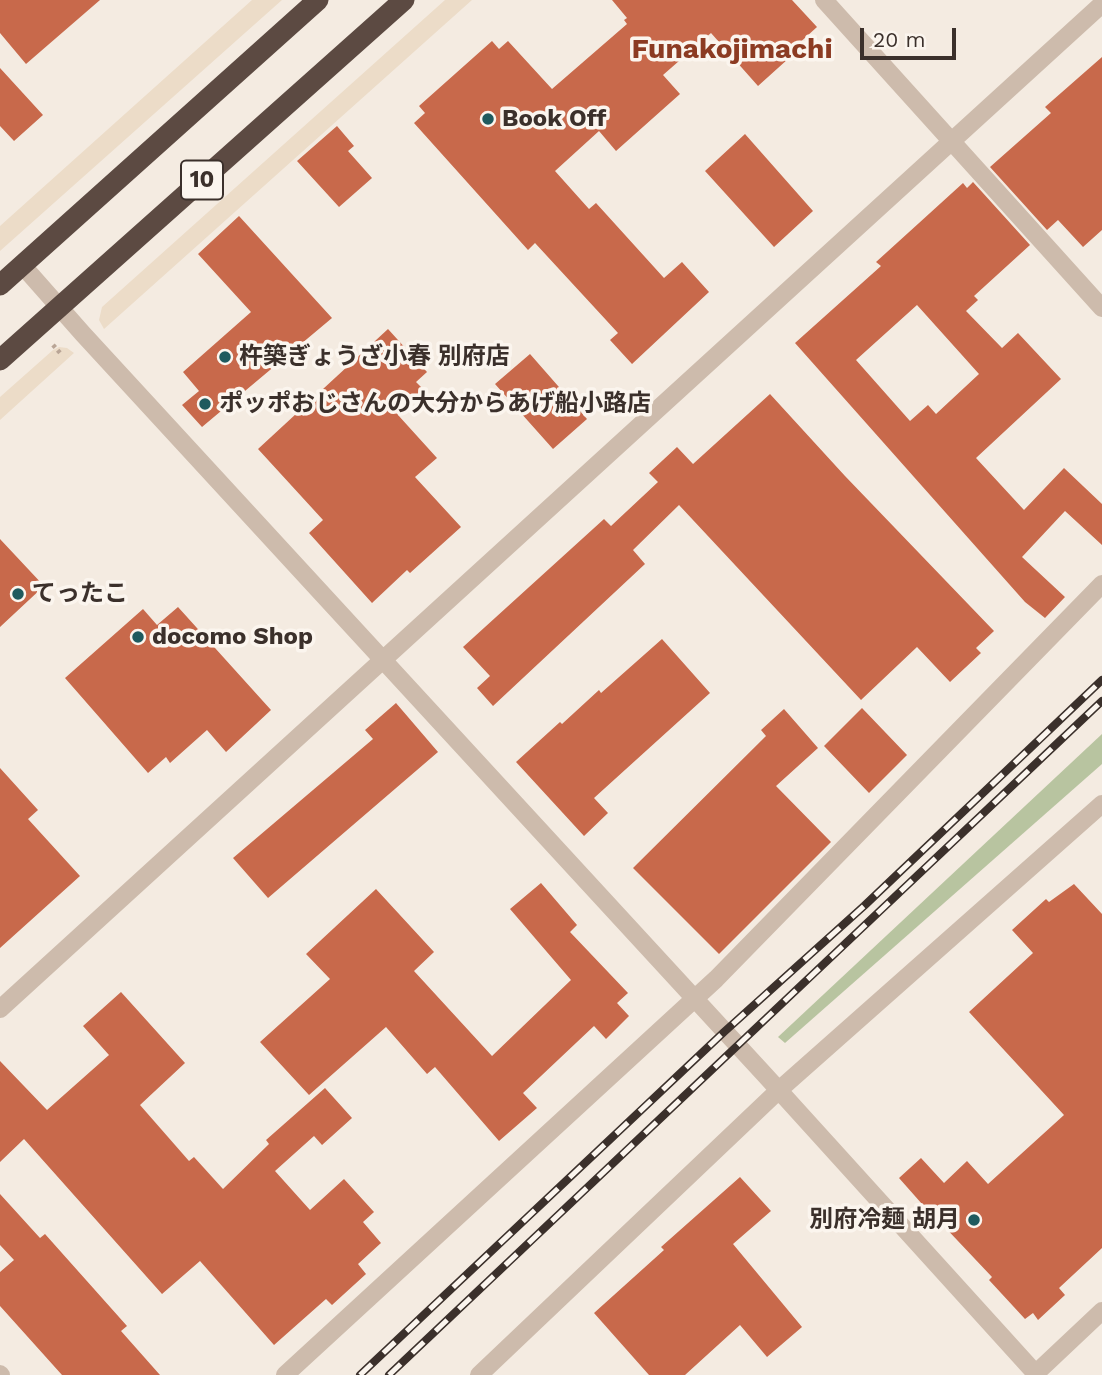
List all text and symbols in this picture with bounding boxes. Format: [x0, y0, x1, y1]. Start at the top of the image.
scale bar [864, 14, 960, 58]
text: 20 m [873, 27, 925, 52]
district label: Funakojimachi [631, 33, 833, 67]
place label: Book Off [502, 105, 606, 133]
marker: Book Off [480, 111, 496, 127]
road number: 10 [181, 160, 223, 200]
place label: 杵築ぎょうざ小春 別府店 [239, 343, 510, 371]
marker: 杵築ぎょうざ小春 別府店 [217, 349, 233, 365]
place label: ポッポおじさんの大分からあげ船小路店 [219, 390, 651, 418]
marker: ポッポおじさんの大分からあげ船小路店 [197, 396, 213, 412]
place label: てったこ [32, 580, 128, 608]
marker: てったこ [10, 586, 26, 602]
place label: docomo Shop [152, 623, 313, 651]
marker: docomo Shop [130, 629, 146, 645]
place label: 別府冷麺 胡月 [809, 1206, 960, 1234]
marker: 別府冷麺 胡月 [966, 1212, 982, 1228]

